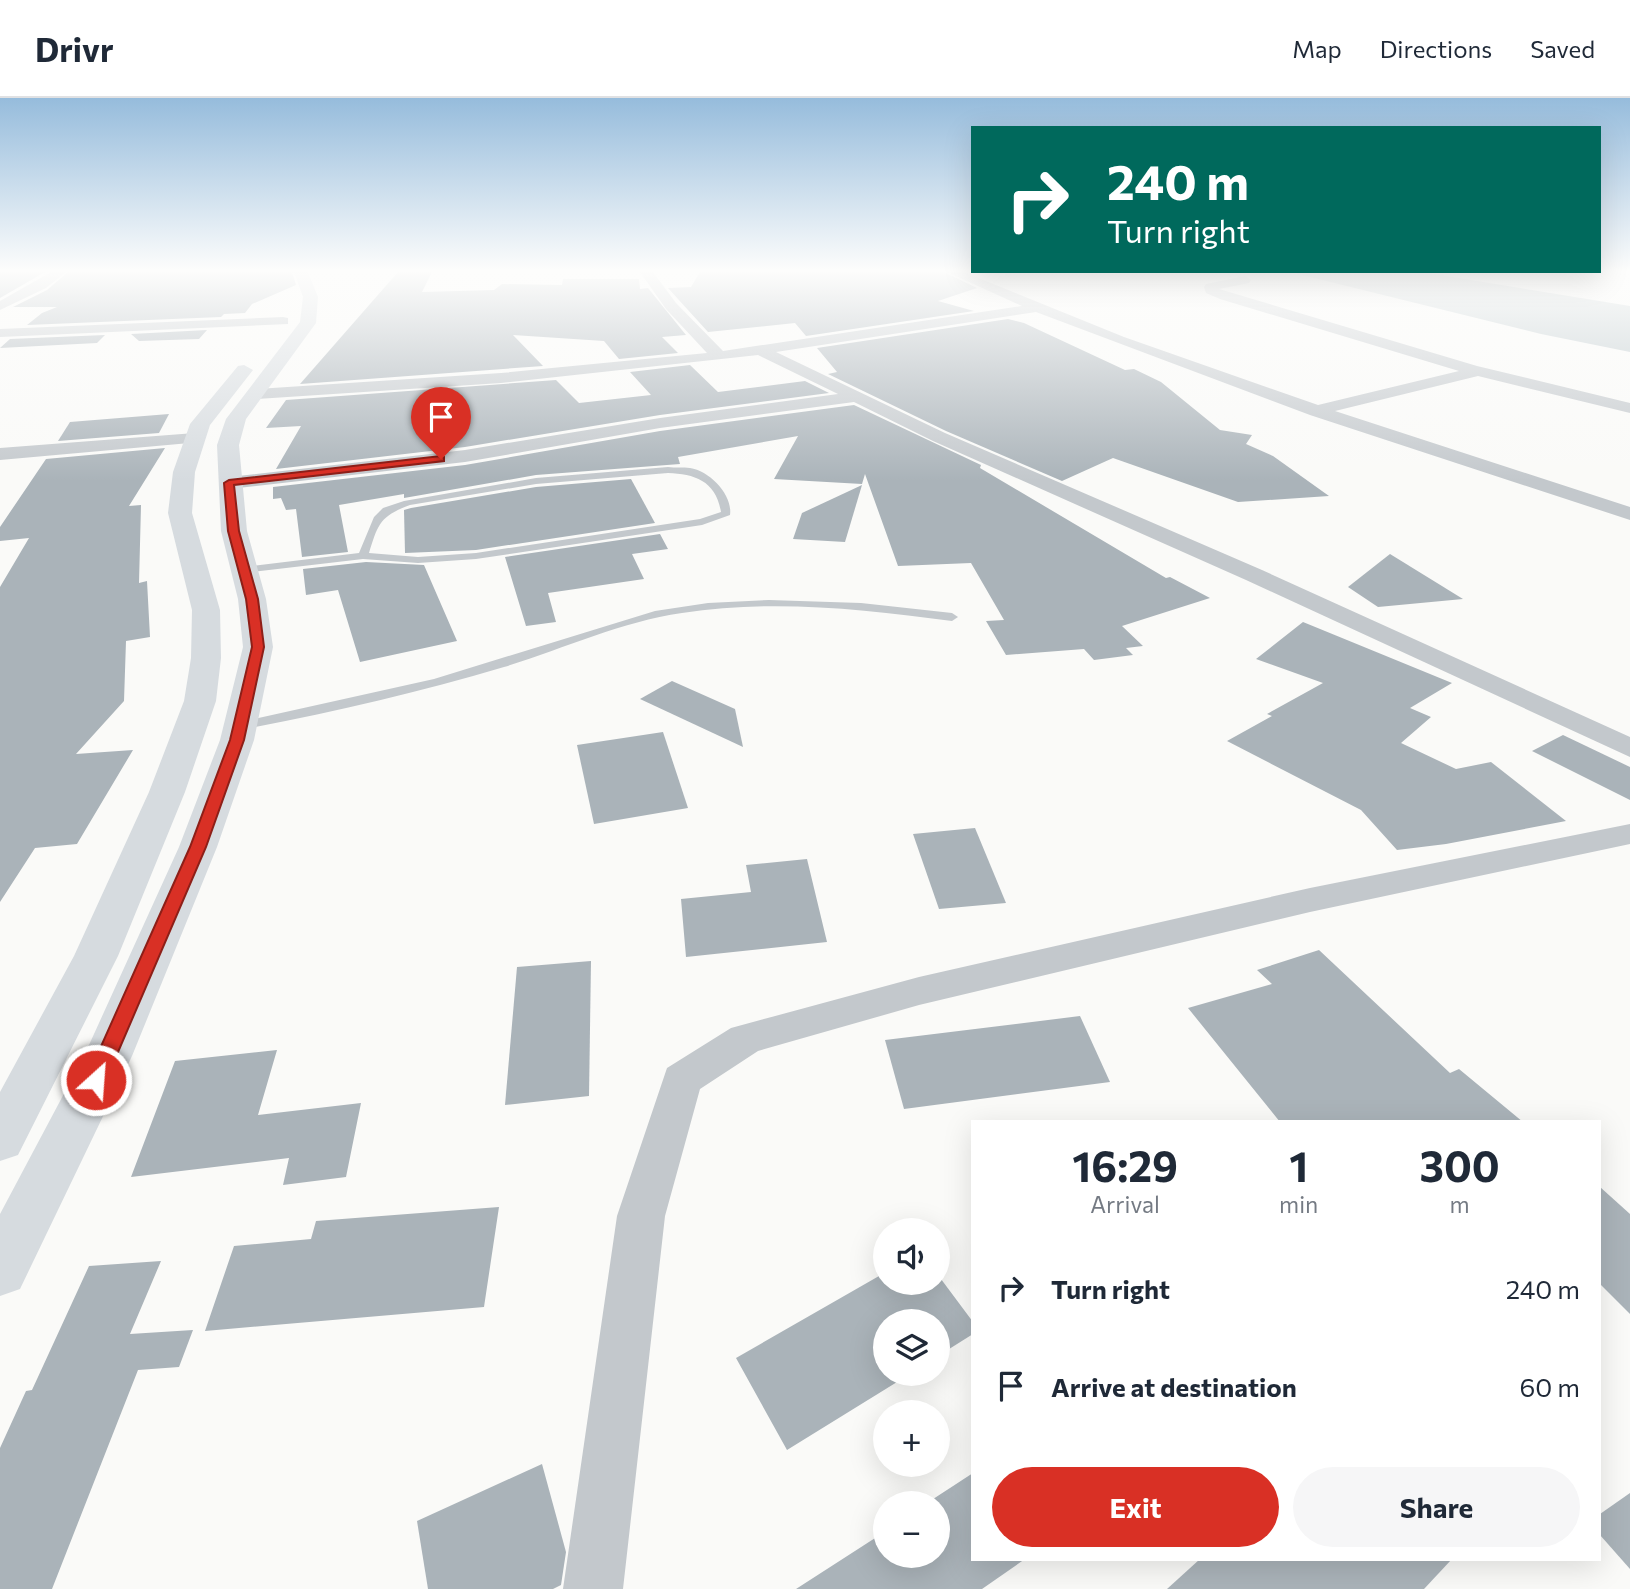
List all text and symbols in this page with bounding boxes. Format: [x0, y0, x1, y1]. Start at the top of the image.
text: Drivr [35, 28, 114, 69]
text: Map [1292, 34, 1342, 63]
text: Directions [1380, 34, 1492, 63]
text: Saved [1530, 34, 1595, 63]
text: 240 m [1107, 150, 1249, 210]
icon: right [992, 154, 1083, 245]
text: Turn right [1107, 210, 1250, 250]
pin [411, 387, 471, 459]
icon: arrive [422, 398, 460, 436]
position arrow [59, 1043, 133, 1117]
text: 16:29 [1072, 1139, 1178, 1191]
text: 1 [1289, 1139, 1308, 1191]
text: 300 [1419, 1139, 1500, 1191]
text: Arrival [1090, 1190, 1160, 1218]
text: min [1279, 1190, 1318, 1218]
text: m [1450, 1190, 1470, 1218]
map controls [873, 1218, 950, 1568]
button: sound [873, 1218, 950, 1295]
icon: right [992, 1269, 1030, 1307]
text: Turn right [1051, 1273, 1170, 1304]
text: 240 m [1506, 1273, 1580, 1304]
button: layers [873, 1309, 950, 1386]
icon: arrive [992, 1367, 1030, 1405]
text: Arrive at destination [1051, 1371, 1297, 1402]
text: 60 m [1520, 1371, 1580, 1402]
button: + [873, 1400, 950, 1477]
button: Exit [992, 1467, 1279, 1547]
button: Share [1293, 1467, 1580, 1547]
button: − [873, 1491, 950, 1568]

